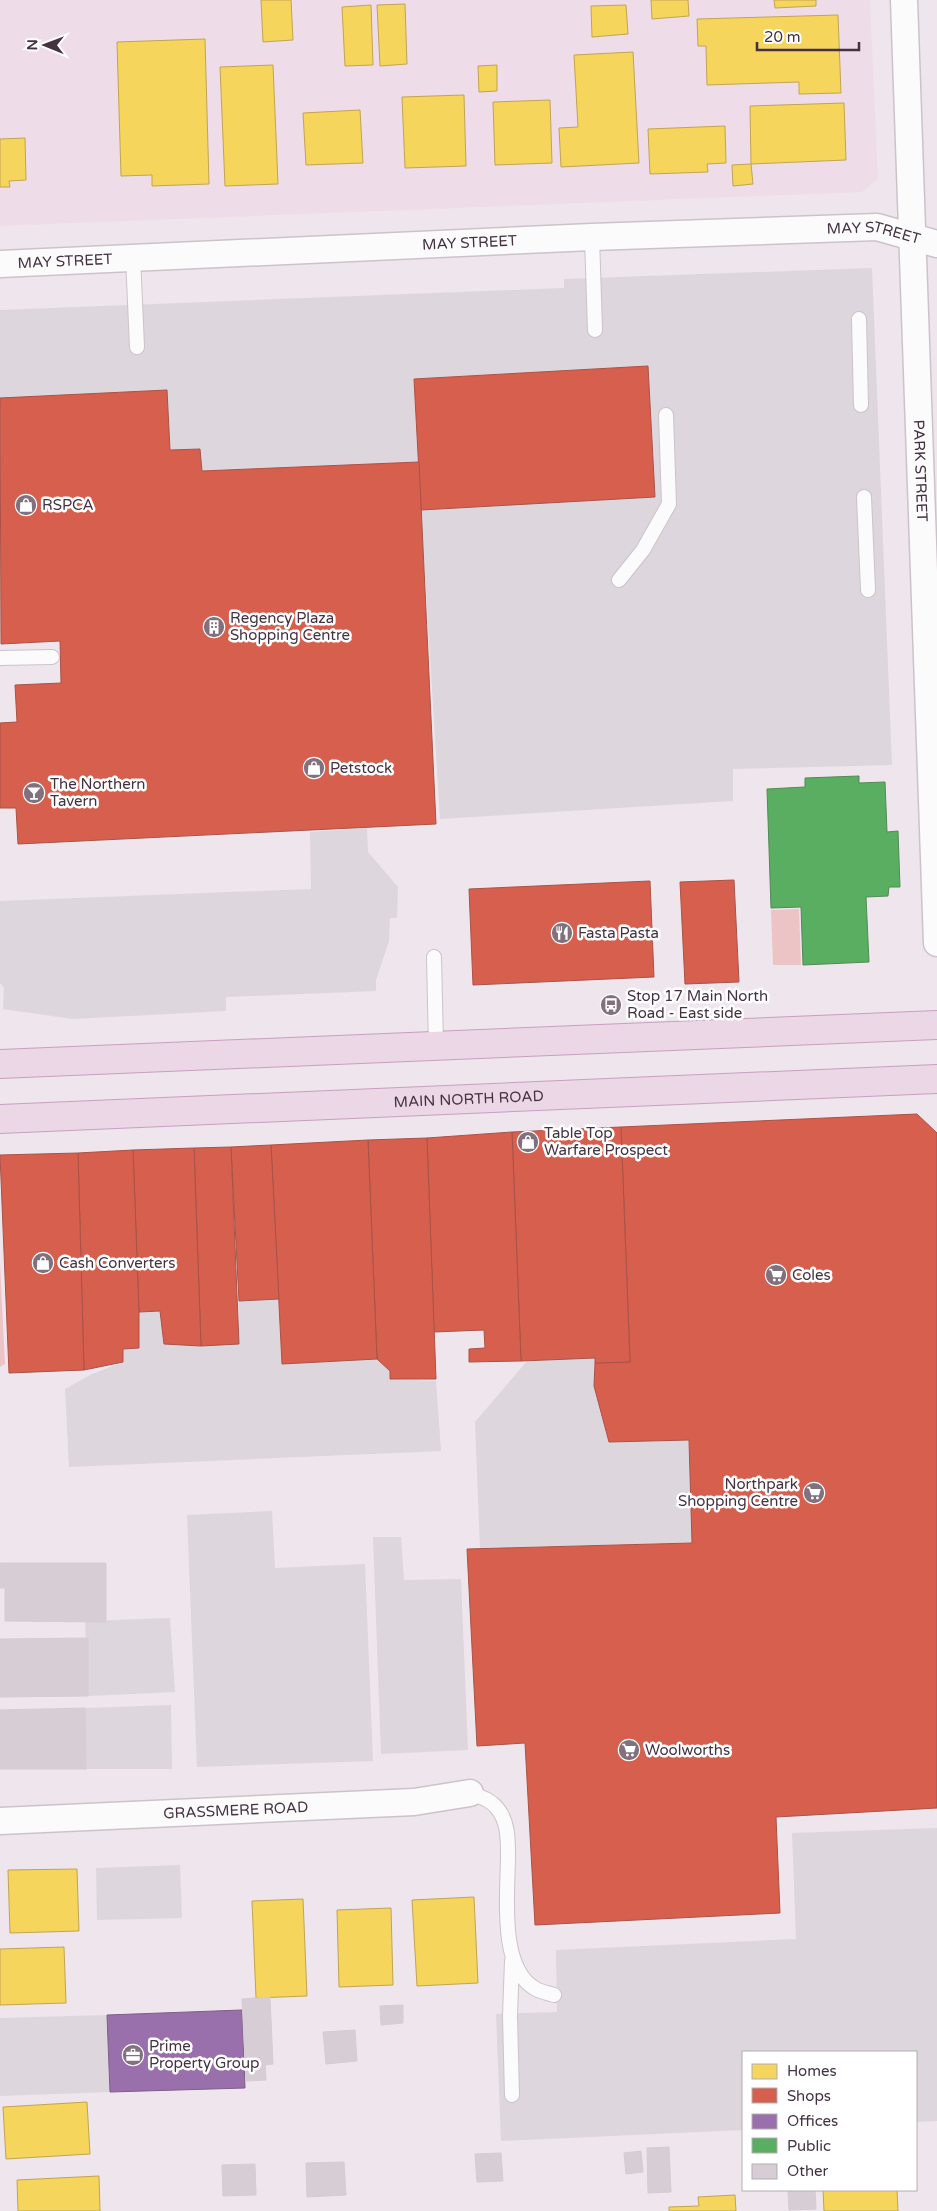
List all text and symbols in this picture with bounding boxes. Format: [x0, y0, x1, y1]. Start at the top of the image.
north arrow [20, 20, 70, 70]
scale bar [757, 20, 860, 52]
text: 20 m [764, 28, 801, 46]
text: N [24, 39, 41, 51]
street label: MAY STREET [826, 217, 923, 248]
street label: MAY STREET [422, 231, 517, 254]
street label: MAY STREET [17, 250, 113, 272]
street label: PARK STREET [910, 419, 931, 522]
shop icon: RSPCA [14, 493, 38, 517]
place label: RSPCA [42, 496, 94, 514]
place label: Regency Plaza Shopping Centre [230, 609, 350, 644]
building icon: Regency Plaza Shopping Centre [202, 615, 226, 639]
shop icon: Petstock [302, 756, 326, 780]
place label: Petstock [330, 759, 392, 777]
place label: The Northern Tavern [50, 775, 146, 810]
bar icon: The Northern Tavern [22, 781, 46, 805]
restaurant icon: Fasta Pasta [550, 921, 574, 945]
place label: Fasta Pasta [578, 924, 659, 942]
place label: Stop 17 Main North Road - East side [627, 987, 768, 1022]
bus stop icon: Stop 17 Main North Road - East side [599, 993, 623, 1017]
street label: MAIN NORTH ROAD [393, 1087, 544, 1111]
place label: Table Top Warfare Prospect [544, 1124, 668, 1159]
shop icon: Table Top Warfare Prospect [516, 1130, 540, 1154]
shop icon: Cash Converters [31, 1251, 55, 1275]
place label: Cash Converters [59, 1254, 176, 1272]
supermarket icon: Coles [764, 1263, 788, 1287]
place label: Coles [792, 1266, 831, 1284]
place label: Northpark Shopping Centre [678, 1475, 798, 1510]
supermarket icon: Northpark Shopping Centre [802, 1481, 826, 1505]
supermarket icon: Woolworths [617, 1738, 641, 1762]
place label: Woolworths [645, 1741, 730, 1759]
street label: GRASSMERE ROAD [163, 1798, 309, 1822]
place label: Prime Property Group [149, 2037, 260, 2072]
office icon: Prime Property Group [121, 2043, 145, 2067]
legend [742, 2051, 917, 2191]
text: Homes [787, 2062, 837, 2080]
text: Shops [787, 2087, 831, 2105]
text: Offices [787, 2112, 838, 2130]
text: Public [787, 2137, 831, 2155]
text: Other [787, 2162, 829, 2180]

